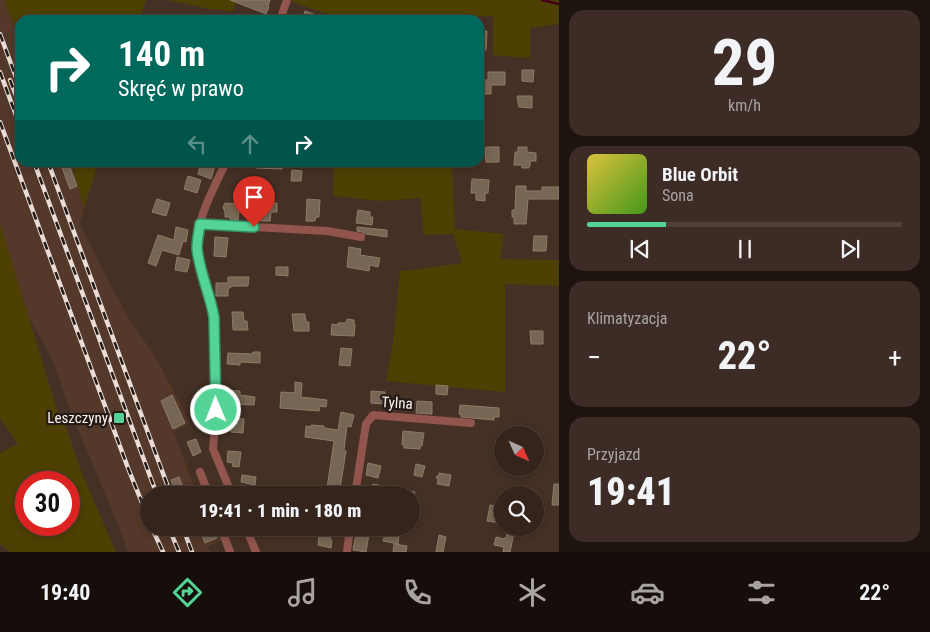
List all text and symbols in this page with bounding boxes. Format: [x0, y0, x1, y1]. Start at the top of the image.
text: 29 [712, 25, 777, 101]
text: 140 m [118, 34, 205, 75]
icon: right [35, 35, 100, 100]
text: Skręć w prawo [118, 76, 244, 101]
text: km/h [728, 96, 761, 115]
icon: left [183, 130, 211, 158]
icon: ahead [236, 130, 264, 158]
icon: right [289, 130, 317, 158]
text: Blue Orbit [662, 163, 738, 186]
pin [233, 176, 275, 227]
icon: arrive [240, 183, 268, 211]
text: Sona [662, 186, 694, 205]
icon: previous [626, 235, 654, 263]
icon: pause [731, 235, 759, 263]
icon: next [836, 235, 864, 263]
text: Klimatyzacja [587, 309, 668, 328]
text: 22° [718, 334, 771, 378]
text: − [587, 341, 601, 374]
text: + [888, 341, 902, 374]
position arrow [189, 383, 241, 435]
street label: Tylna [381, 393, 413, 413]
place label: Leszczyny [47, 409, 108, 427]
marker: Leszczyny [112, 411, 126, 425]
north arrow [494, 426, 544, 476]
map controls [494, 426, 544, 536]
text: Przyjazd [587, 445, 641, 464]
text: 19:41 [587, 470, 675, 514]
speed limit sign: 30 [15, 471, 80, 536]
button: search [494, 486, 544, 536]
text: 19:41 · 1 min · 180 m [199, 499, 361, 522]
icon: directions [170, 575, 205, 610]
icon: music [285, 575, 320, 610]
icon: phone [400, 575, 435, 610]
icon: climate [515, 575, 550, 610]
icon: car [630, 575, 665, 610]
icon: filters [744, 575, 779, 610]
text: 19:40 [40, 580, 90, 605]
text: 22° [859, 580, 890, 605]

